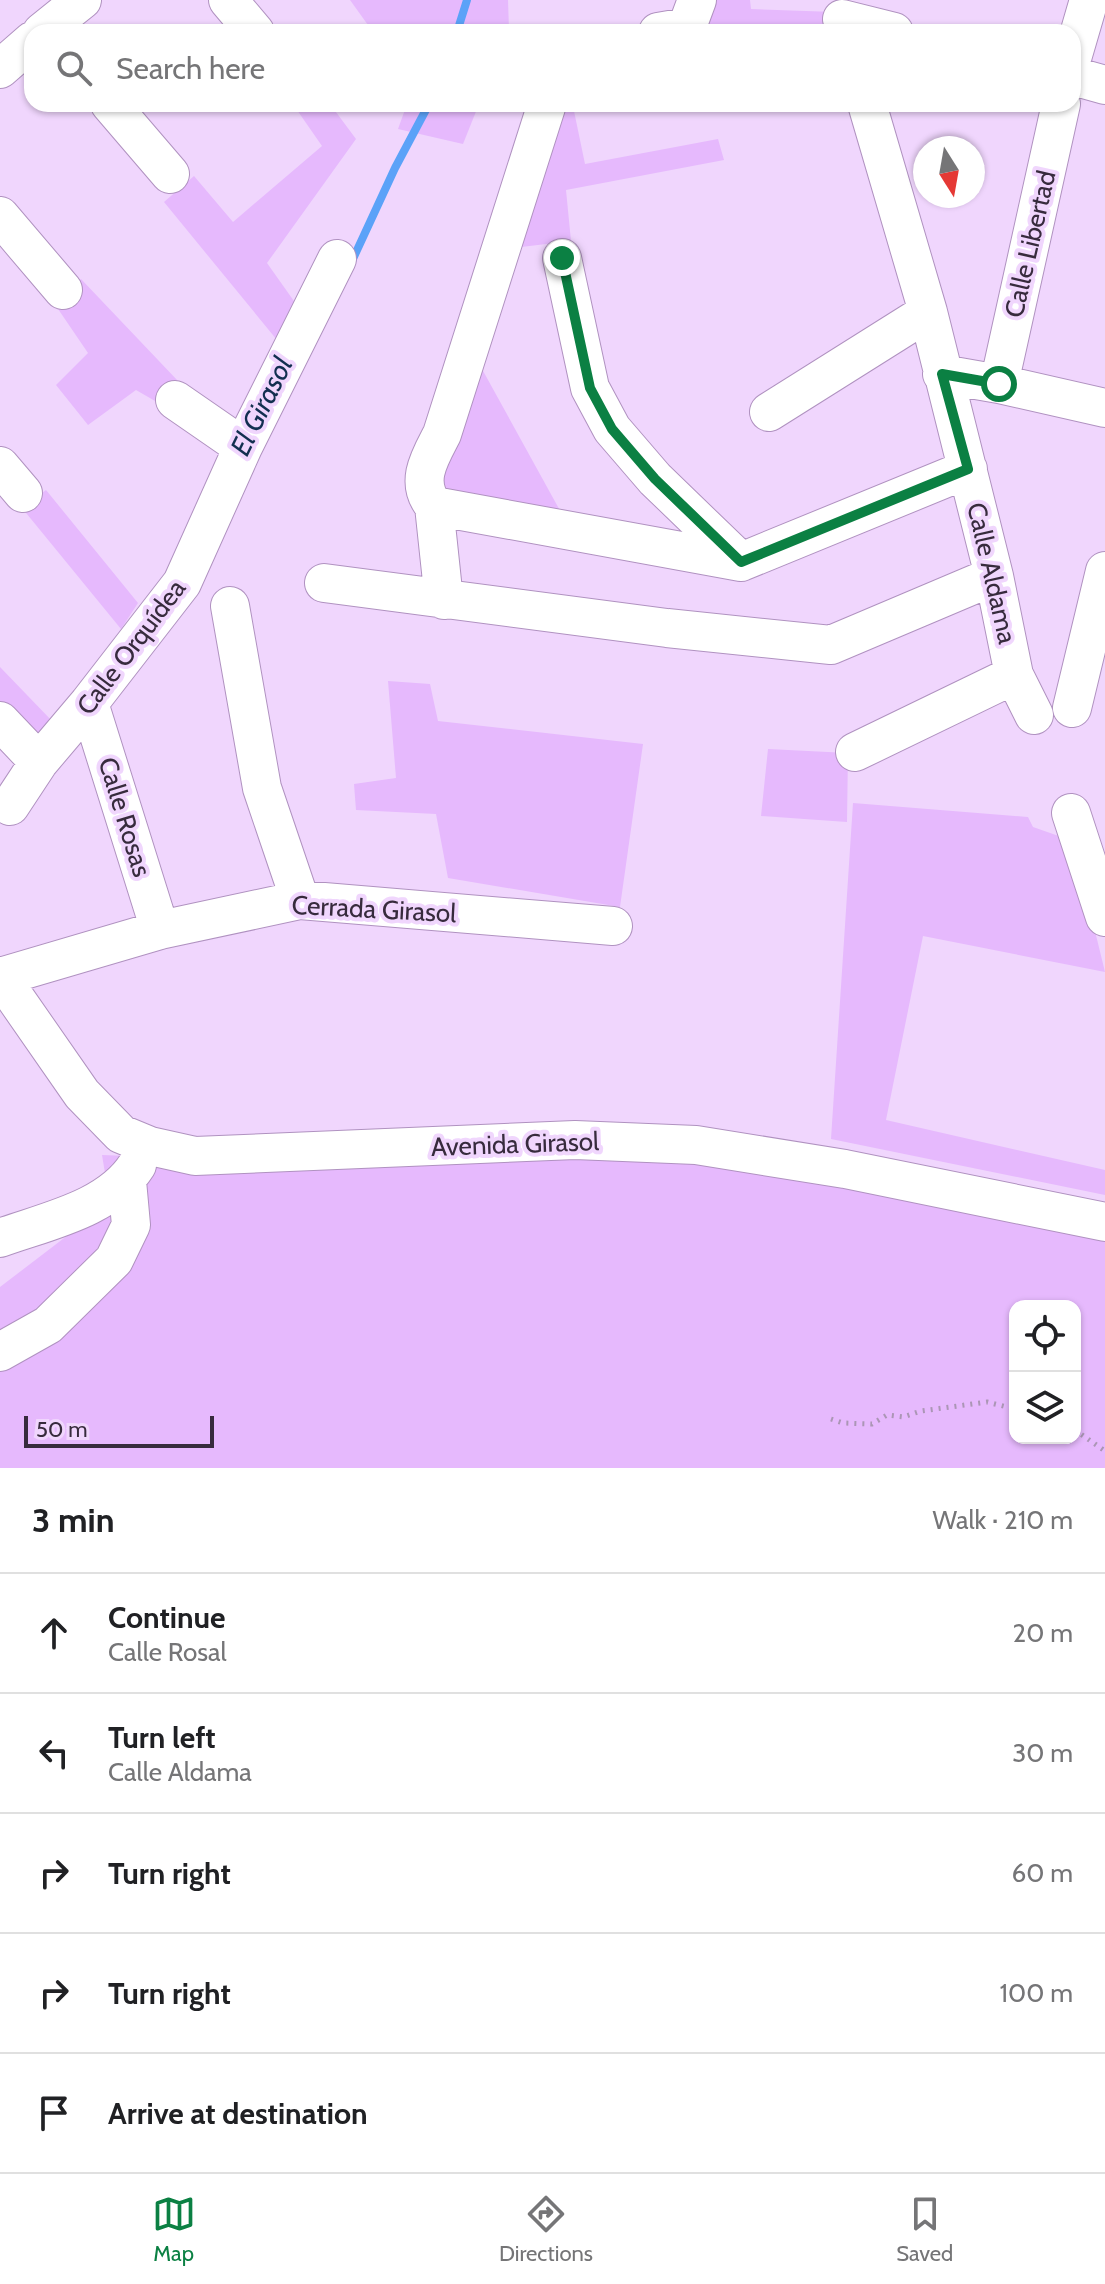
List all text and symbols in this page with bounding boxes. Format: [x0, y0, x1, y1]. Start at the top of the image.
search box [24, 24, 1081, 112]
icon: search [52, 46, 96, 90]
text: Search here [116, 50, 265, 87]
north arrow [913, 136, 985, 208]
street label: Calle Libertad [998, 167, 1062, 321]
route end [544, 240, 580, 276]
water label: El Girasol [223, 351, 300, 461]
route start [981, 366, 1017, 402]
street label: Calle Aldama [960, 499, 1024, 647]
street label: Calle Orquídea [70, 573, 193, 721]
street label: Calle Rosas [92, 753, 158, 881]
street label: Cerrada Girasol [291, 889, 457, 929]
street label: Avenida Girasol [430, 1125, 600, 1163]
map controls [1009, 1300, 1081, 1444]
button: locate [1009, 1300, 1081, 1372]
button: layers [1009, 1372, 1081, 1444]
scale bar [24, 1412, 214, 1448]
text: 50 m [36, 1416, 88, 1443]
text: 3 min [32, 1499, 114, 1541]
text: Walk · 210 m [932, 1504, 1073, 1536]
text: Continue [108, 1599, 225, 1636]
icon: ahead [32, 1611, 76, 1655]
text: 20 m [1013, 1617, 1073, 1649]
text: Calle Rosal [108, 1636, 227, 1668]
text: Turn left [108, 1719, 216, 1756]
icon: left [32, 1731, 76, 1775]
text: 30 m [1012, 1737, 1073, 1769]
text: Calle Aldama [108, 1756, 252, 1788]
icon: right [32, 1851, 76, 1895]
text: Turn right [108, 1855, 231, 1892]
text: 60 m [1011, 1857, 1073, 1889]
icon: right [32, 1971, 76, 2015]
text: Turn right [108, 1975, 231, 2012]
text: 100 m [1000, 1977, 1073, 2009]
icon: arrive [32, 2091, 76, 2135]
text: Arrive at destination [108, 2095, 368, 2132]
tab: Map [152, 2192, 196, 2267]
tab: Directions [499, 2192, 593, 2267]
tab: Saved [896, 2192, 953, 2267]

